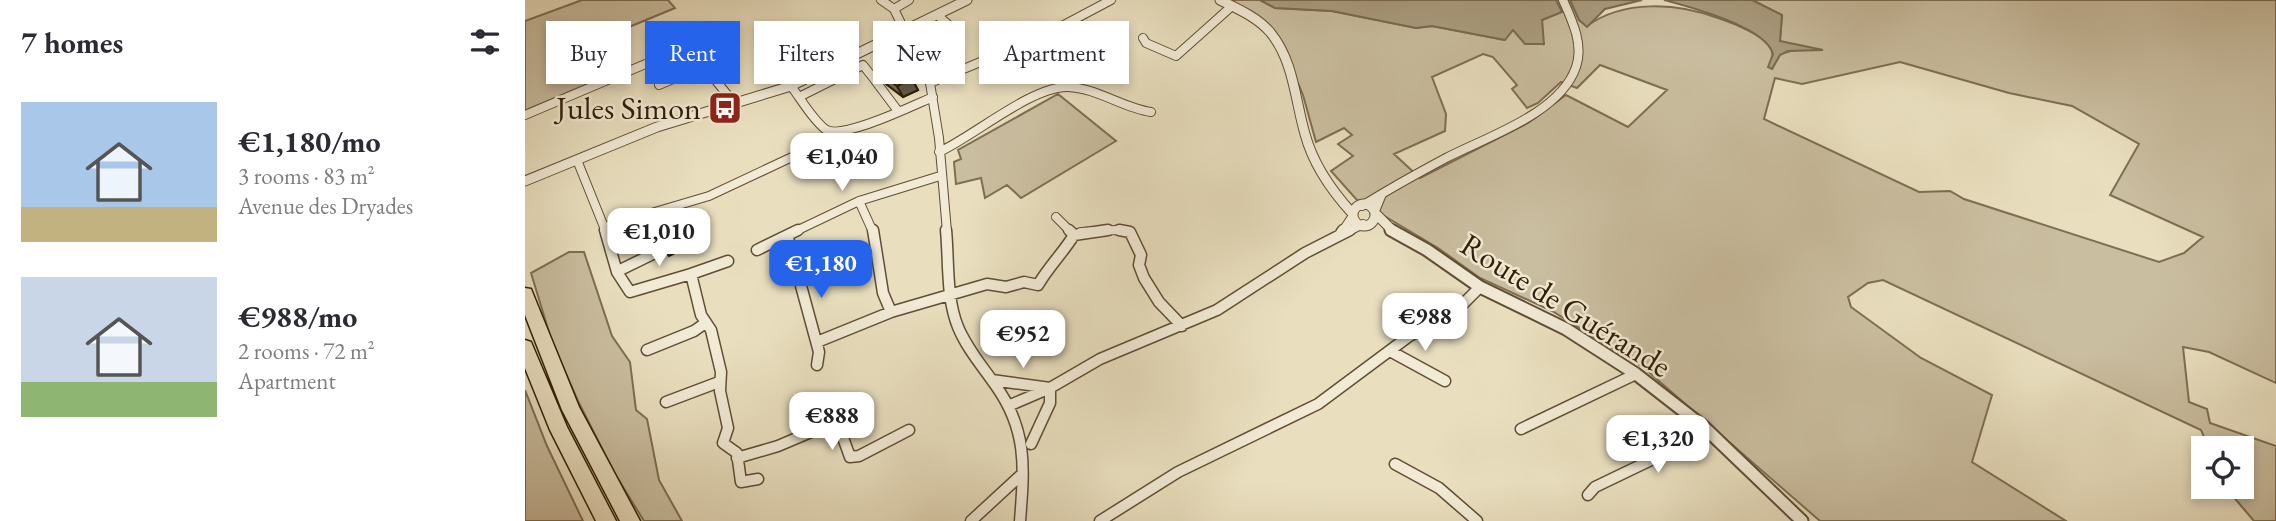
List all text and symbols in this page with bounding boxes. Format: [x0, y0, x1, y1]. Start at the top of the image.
chip: Buy [546, 21, 631, 84]
chip: Rent [645, 21, 740, 84]
chip: Filters [754, 21, 859, 84]
chip: New [873, 21, 965, 84]
chip: Apartment [979, 21, 1129, 84]
text: 7 homes [21, 23, 123, 62]
icon: filters [466, 23, 504, 61]
place label: Jules Simon [553, 87, 701, 129]
bus stop icon: Jules Simon [706, 89, 744, 127]
text: €1,180/mo [238, 122, 381, 161]
icon: home [77, 130, 161, 214]
pin: €1,040 [785, 134, 899, 193]
text: €1,040 [806, 141, 878, 171]
text: 3 rooms · 83 m² [238, 161, 375, 191]
text: Avenue des Dryades [238, 191, 413, 221]
pin: €1,010 [602, 208, 716, 268]
text: €1,010 [623, 216, 695, 246]
street label: Route de Guérande [1453, 223, 1679, 387]
pin: €1,180 [764, 240, 878, 300]
text: €1,180 [785, 248, 857, 278]
pin: €988 [1384, 294, 1466, 353]
text: €988/mo [238, 297, 357, 336]
text: €988 [1398, 301, 1452, 331]
icon: home [77, 305, 161, 389]
pin: €952 [982, 310, 1064, 370]
text: €952 [996, 318, 1050, 348]
text: 2 rooms · 72 m² [238, 336, 375, 366]
text: Apartment [238, 366, 336, 396]
pin: €888 [791, 392, 873, 452]
text: €888 [805, 400, 859, 430]
pin: €1,320 [1601, 416, 1715, 475]
text: €1,320 [1622, 423, 1694, 453]
map controls [2191, 436, 2254, 499]
button: locate [2191, 436, 2254, 499]

